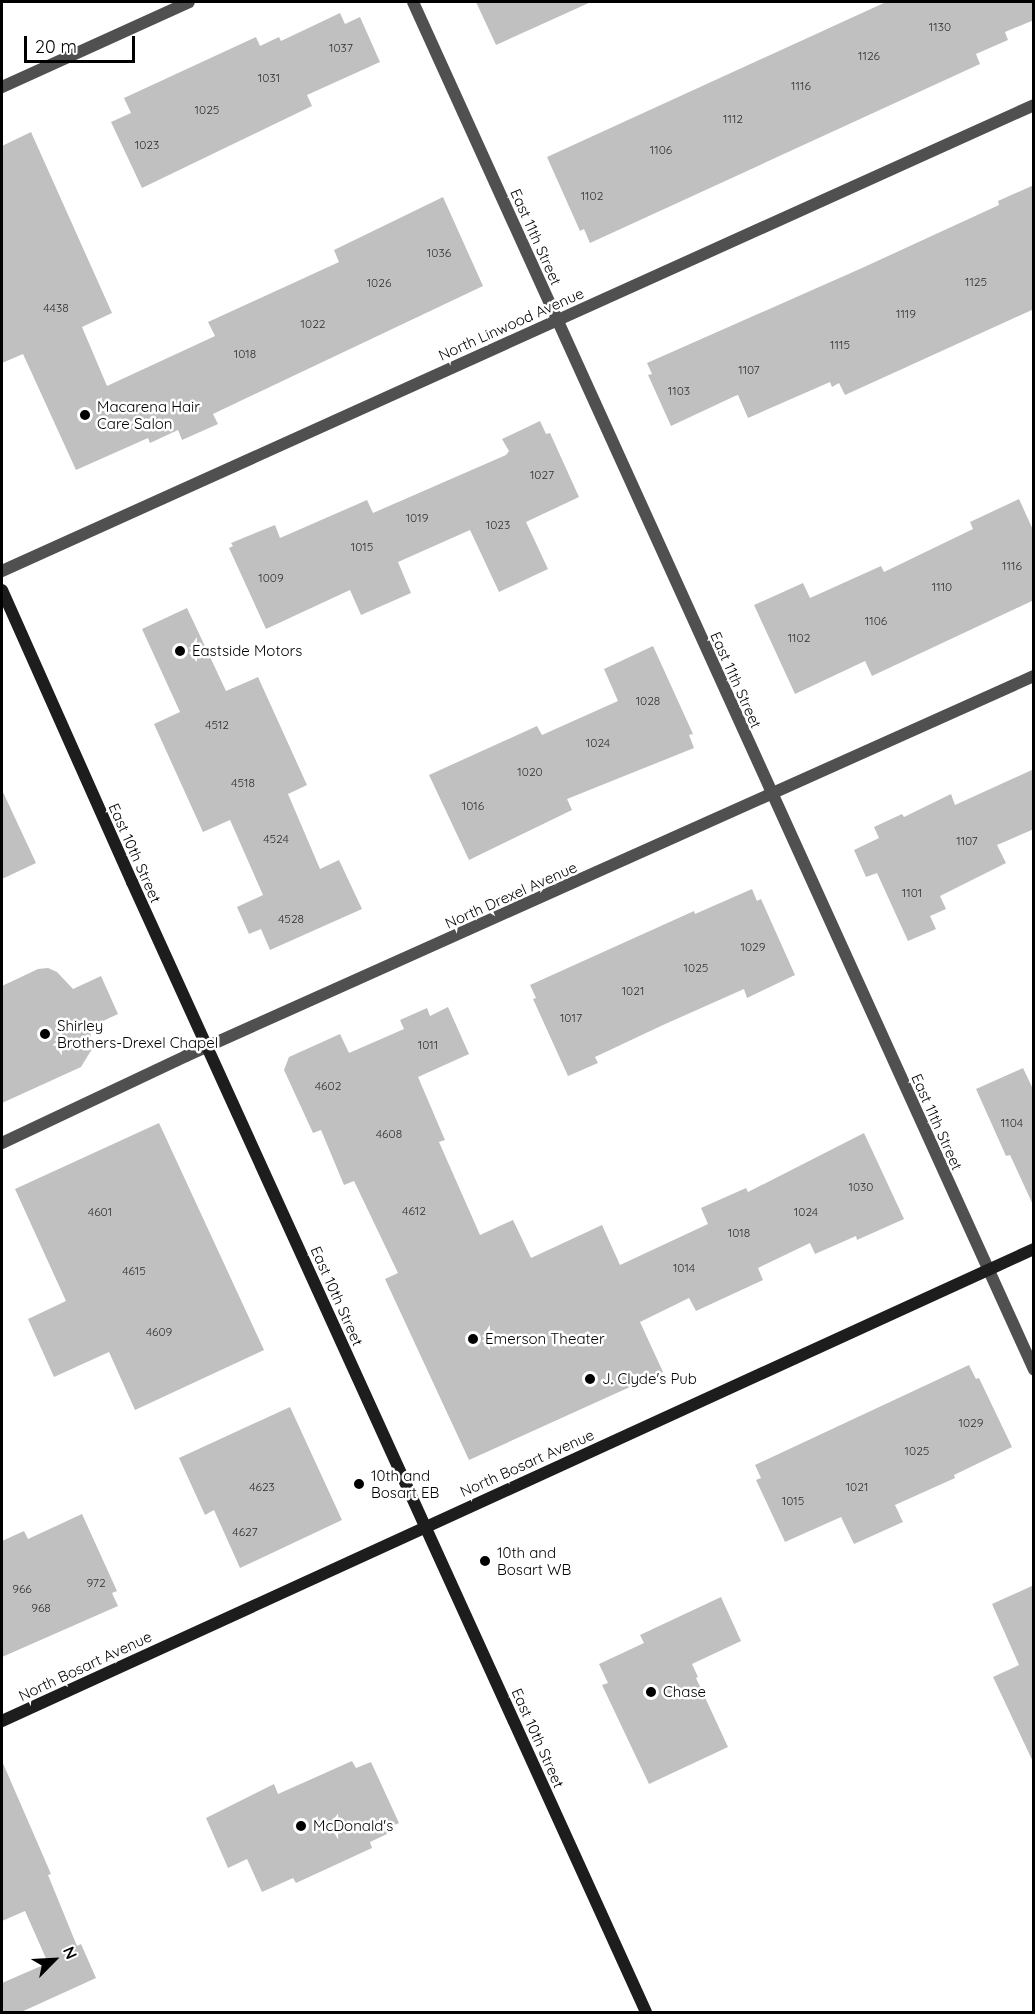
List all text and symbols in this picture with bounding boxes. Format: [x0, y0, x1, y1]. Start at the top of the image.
house number: 1130 [929, 20, 951, 34]
scale bar [27, 24, 138, 62]
text: 20 m [35, 35, 77, 58]
house number: 1037 [329, 41, 353, 55]
house number: 1126 [858, 49, 880, 63]
house number: 1031 [258, 71, 280, 85]
house number: 1116 [791, 79, 811, 93]
house number: 1025 [195, 103, 219, 117]
house number: 1112 [723, 112, 743, 126]
house number: 1023 [135, 138, 159, 152]
house number: 1106 [650, 143, 672, 157]
street label: East 11th Street [507, 186, 565, 288]
house number: 1102 [581, 189, 603, 203]
house number: 1036 [427, 246, 451, 260]
house number: 1125 [965, 275, 987, 289]
house number: 1026 [367, 276, 391, 290]
street label: North Linwood Avenue [436, 284, 586, 364]
house number: 4438 [43, 301, 69, 315]
house number: 1119 [896, 307, 916, 321]
house number: 1022 [301, 317, 325, 331]
house number: 1115 [830, 338, 850, 352]
house number: 1018 [234, 347, 256, 361]
house number: 1107 [738, 363, 760, 377]
house number: 1103 [668, 384, 690, 398]
place label: Macarena Hair Care Salon [97, 397, 200, 432]
marker: Macarena Hair Care Salon [78, 408, 92, 422]
house number: 1027 [530, 468, 554, 482]
house number: 1019 [406, 511, 428, 525]
house number: 1023 [486, 518, 510, 532]
house number: 1015 [351, 540, 373, 554]
house number: 1116 [1002, 559, 1022, 573]
house number: 1009 [258, 571, 284, 585]
house number: 1110 [932, 580, 952, 594]
house number: 1106 [865, 614, 887, 628]
street label: East 11th Street [707, 629, 765, 731]
house number: 1102 [788, 631, 810, 645]
place label: Eastside Motors [192, 642, 302, 660]
marker: Eastside Motors [173, 644, 187, 658]
house number: 1028 [636, 694, 660, 708]
house number: 4512 [205, 718, 229, 732]
house number: 1024 [586, 736, 610, 750]
house number: 1020 [517, 765, 543, 779]
house number: 4518 [231, 776, 255, 790]
house number: 1016 [462, 799, 484, 813]
street label: East 10th Street [105, 800, 165, 906]
house number: 4524 [263, 832, 289, 846]
house number: 1107 [956, 834, 978, 848]
street label: North Drexel Avenue [442, 858, 580, 932]
house number: 1101 [902, 886, 922, 900]
house number: 4528 [278, 912, 304, 926]
house number: 1029 [741, 940, 765, 954]
house number: 1025 [684, 961, 708, 975]
house number: 1021 [622, 984, 644, 998]
house number: 1017 [560, 1011, 582, 1025]
place label: Shirley Brothers-Drexel Chapel [57, 1016, 218, 1051]
marker: Shirley Brothers-Drexel Chapel [38, 1027, 52, 1041]
house number: 1011 [418, 1038, 438, 1052]
street label: East 11th Street [908, 1071, 966, 1173]
house number: 4602 [315, 1079, 341, 1093]
house number: 1104 [1001, 1116, 1023, 1130]
house number: 4608 [376, 1127, 402, 1141]
house number: 1030 [848, 1180, 874, 1194]
house number: 4612 [402, 1204, 426, 1218]
house number: 4601 [88, 1205, 112, 1219]
house number: 1024 [794, 1205, 818, 1219]
house number: 1018 [728, 1226, 750, 1240]
street label: East 10th Street [307, 1243, 367, 1349]
house number: 1014 [673, 1261, 695, 1275]
house number: 4615 [122, 1264, 146, 1278]
house number: 4609 [146, 1325, 172, 1339]
place label: Emerson Theater [485, 1330, 605, 1348]
marker: Emerson Theater [466, 1332, 480, 1346]
place label: J. Clyde's Pub [602, 1370, 697, 1388]
marker: J. Clyde's Pub [583, 1372, 597, 1386]
house number: 1029 [959, 1416, 983, 1430]
street label: North Bosart Avenue [457, 1425, 597, 1501]
house number: 1025 [905, 1444, 929, 1458]
place label: 10th and Bosart EB [371, 1466, 439, 1501]
marker: 10th and Bosart EB [352, 1477, 366, 1491]
house number: 4623 [249, 1480, 275, 1494]
house number: 1021 [846, 1480, 868, 1494]
house number: 1015 [782, 1494, 804, 1508]
house number: 4627 [232, 1525, 258, 1539]
place label: 10th and Bosart WB [497, 1543, 571, 1578]
marker: 10th and Bosart WB [478, 1554, 492, 1568]
house number: 972 [86, 1576, 106, 1590]
house number: 966 [12, 1582, 32, 1596]
house number: 968 [31, 1601, 51, 1615]
street label: North Bosart Avenue [16, 1627, 154, 1705]
place label: Chase [663, 1683, 706, 1701]
street label: East 10th Street [508, 1685, 568, 1791]
marker: Chase [644, 1685, 658, 1699]
place label: McDonald's [313, 1817, 393, 1835]
marker: McDonald's [294, 1819, 308, 1833]
north arrow [24, 1930, 84, 1990]
text: N [59, 1943, 82, 1962]

